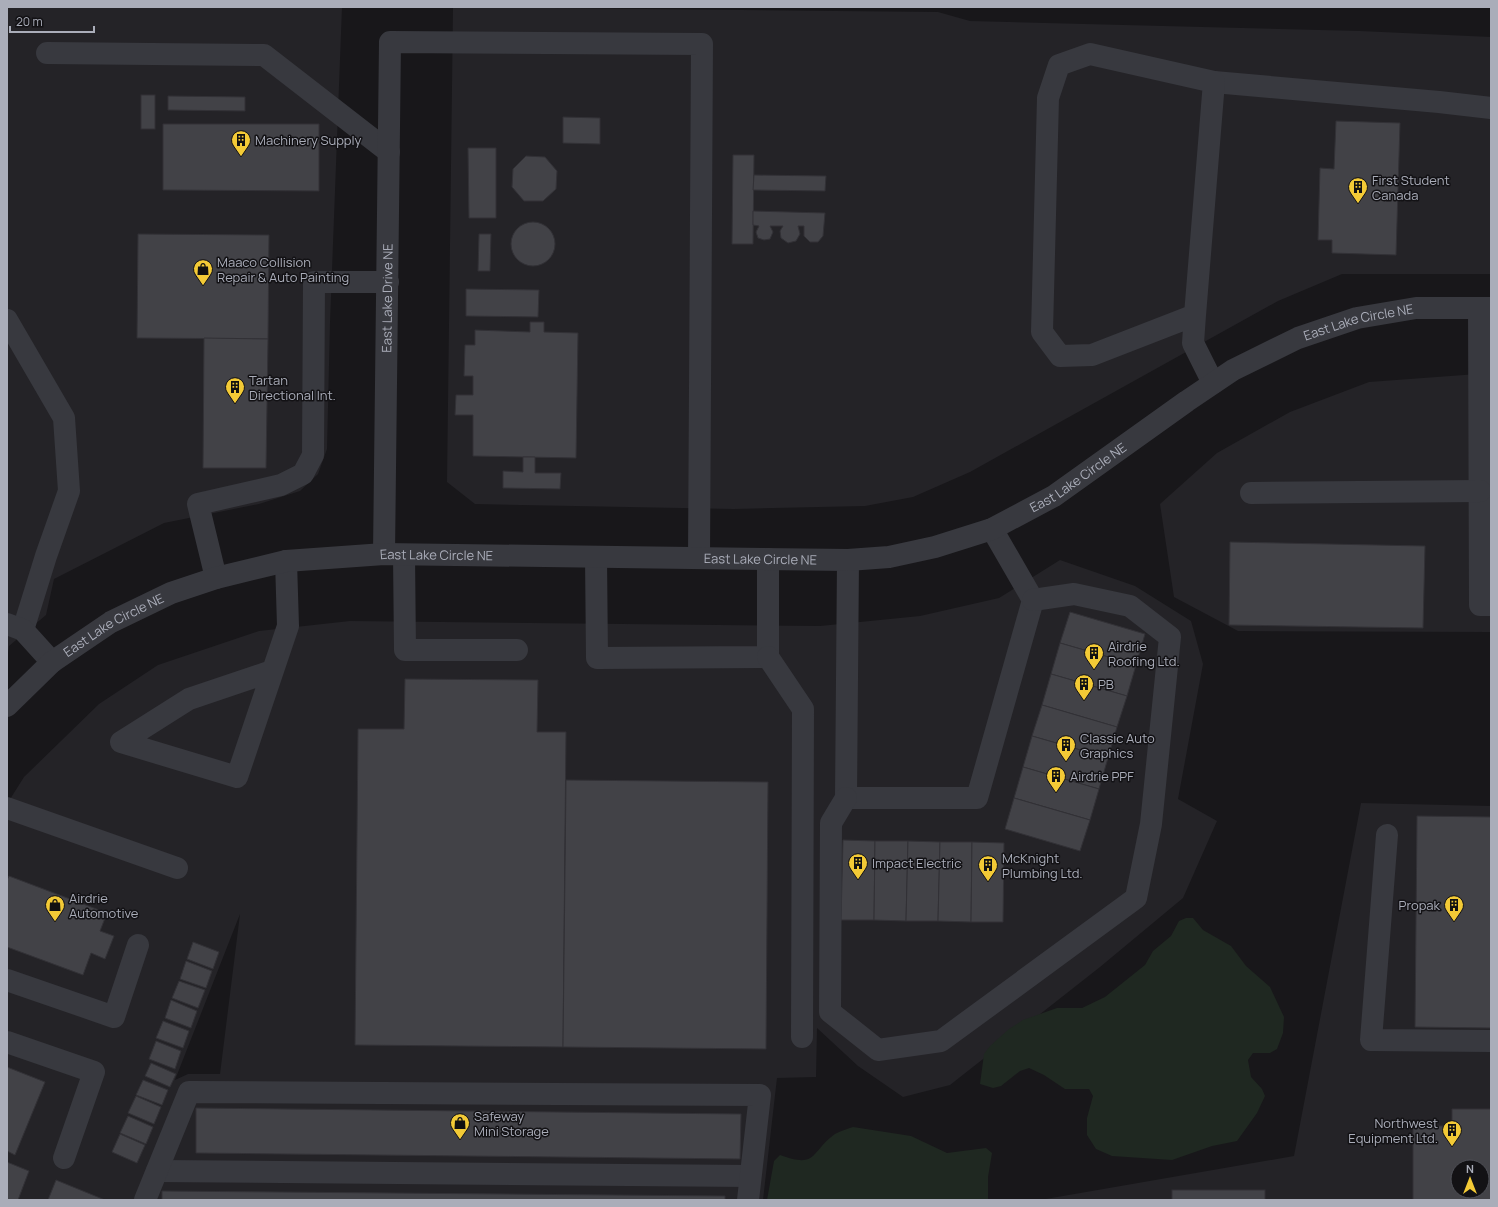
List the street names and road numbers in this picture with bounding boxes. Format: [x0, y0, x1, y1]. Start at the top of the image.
street label: East Lake Drive NE [377, 243, 397, 353]
street label: East Lake Circle NE [1301, 300, 1415, 345]
street label: East Lake Circle NE [1026, 438, 1130, 516]
street label: East Lake Circle NE [379, 545, 493, 564]
street label: East Lake Circle NE [704, 549, 817, 569]
street label: East Lake Circle NE [60, 589, 167, 661]

